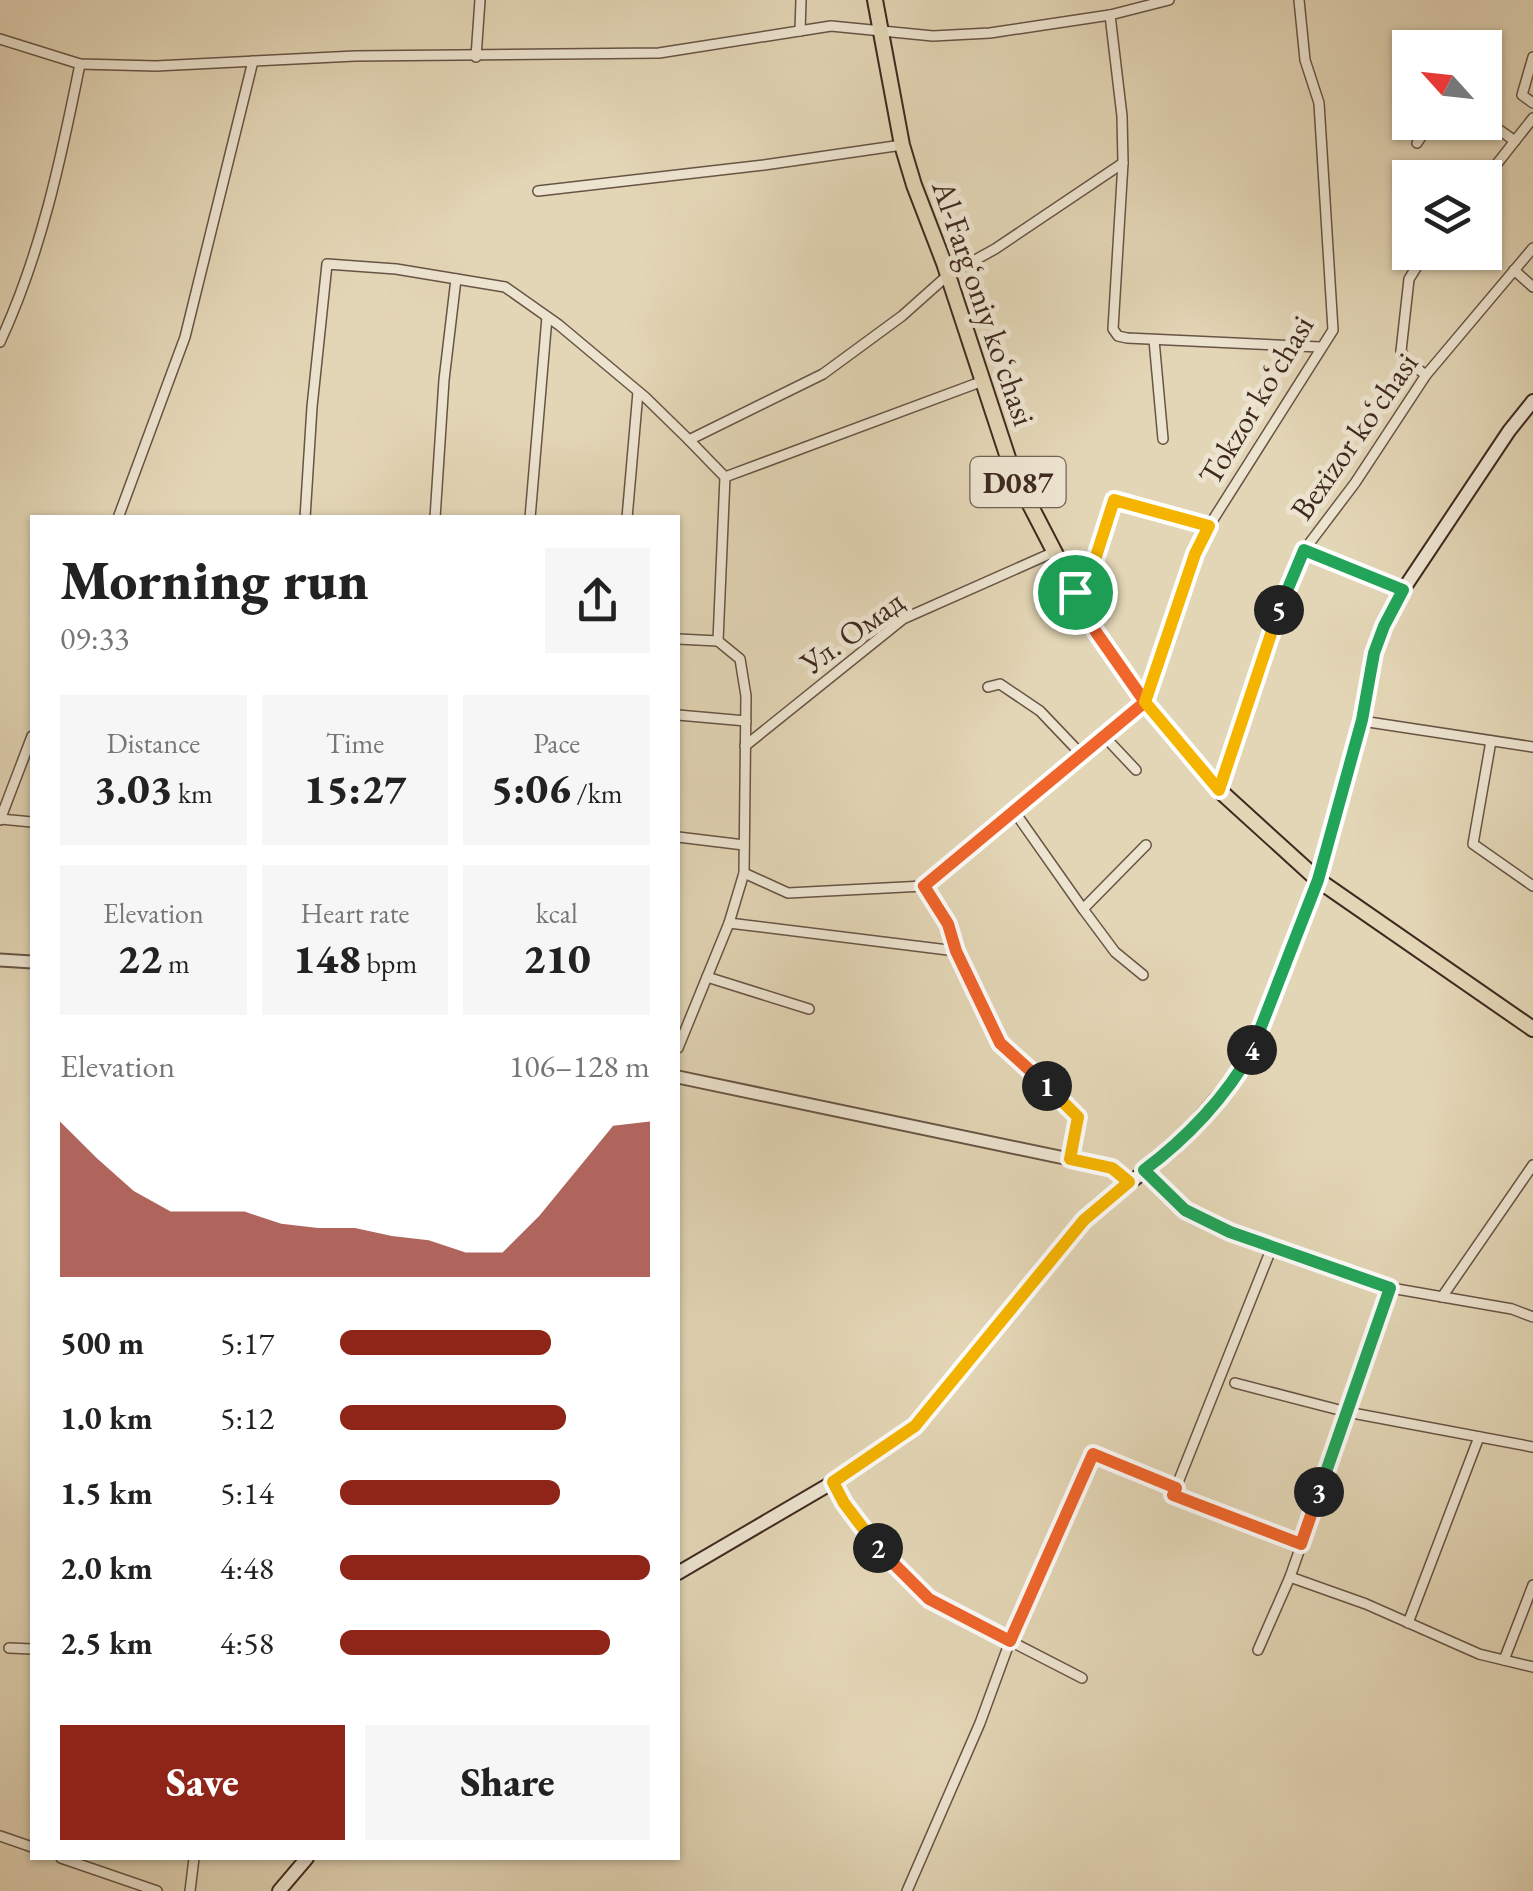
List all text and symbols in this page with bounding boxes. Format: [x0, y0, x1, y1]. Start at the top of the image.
north arrow [1392, 30, 1502, 140]
map controls [1392, 30, 1502, 270]
button: layers [1392, 160, 1502, 270]
street label: Al-Fargʻoniy koʻchasi [922, 174, 1046, 431]
street label: Tokzor koʻchasi [1189, 307, 1323, 493]
street label: Bexizor koʻchasi [1281, 344, 1427, 528]
road number: D087 [970, 457, 1066, 507]
text: Morning run [60, 544, 369, 615]
button: share [545, 548, 650, 653]
pin [1033, 550, 1118, 635]
icon: arrive [1048, 565, 1103, 620]
street label: Ул. Омад [791, 580, 912, 684]
pin: 5 [1254, 585, 1304, 635]
text: 5 [1272, 592, 1286, 628]
text: 09:33 [60, 617, 129, 659]
text: Distance [107, 725, 200, 761]
text: Time [326, 725, 384, 761]
text: Pace [533, 725, 580, 761]
text: 3.03 [94, 761, 172, 816]
text: 15:27 [304, 761, 406, 816]
text: 5:06 [491, 761, 571, 816]
text: km [172, 775, 213, 811]
text: /km [571, 775, 623, 811]
text: Elevation [103, 895, 204, 931]
text: Heart rate [301, 895, 409, 931]
text: kcal [536, 895, 578, 931]
text: 22 [117, 931, 162, 986]
text: 148 [293, 931, 361, 986]
text: 210 [523, 931, 591, 986]
text: m [162, 945, 190, 981]
text: bpm [361, 945, 417, 981]
pin: 4 [1227, 1025, 1277, 1075]
text: 4 [1245, 1032, 1259, 1068]
text: Elevation [60, 1045, 175, 1087]
text: 106–128 m [509, 1045, 650, 1087]
pin: 1 [1022, 1061, 1072, 1111]
text: 1 [1040, 1068, 1054, 1104]
text: 500 m [60, 1322, 144, 1364]
text: 5:17 [220, 1322, 274, 1364]
text: 1.0 km [60, 1397, 153, 1439]
text: 5:12 [220, 1397, 274, 1439]
pin: 3 [1294, 1467, 1344, 1517]
text: 1.5 km [60, 1472, 153, 1514]
text: 5:14 [220, 1472, 274, 1514]
text: 3 [1312, 1474, 1326, 1510]
pin: 2 [853, 1523, 903, 1573]
text: 2 [871, 1530, 885, 1566]
text: 2.0 km [60, 1547, 153, 1589]
text: 4:48 [220, 1547, 274, 1589]
text: 2.5 km [60, 1622, 153, 1664]
text: 4:58 [220, 1622, 274, 1664]
button: Save [60, 1725, 345, 1840]
button: Share [365, 1725, 650, 1840]

